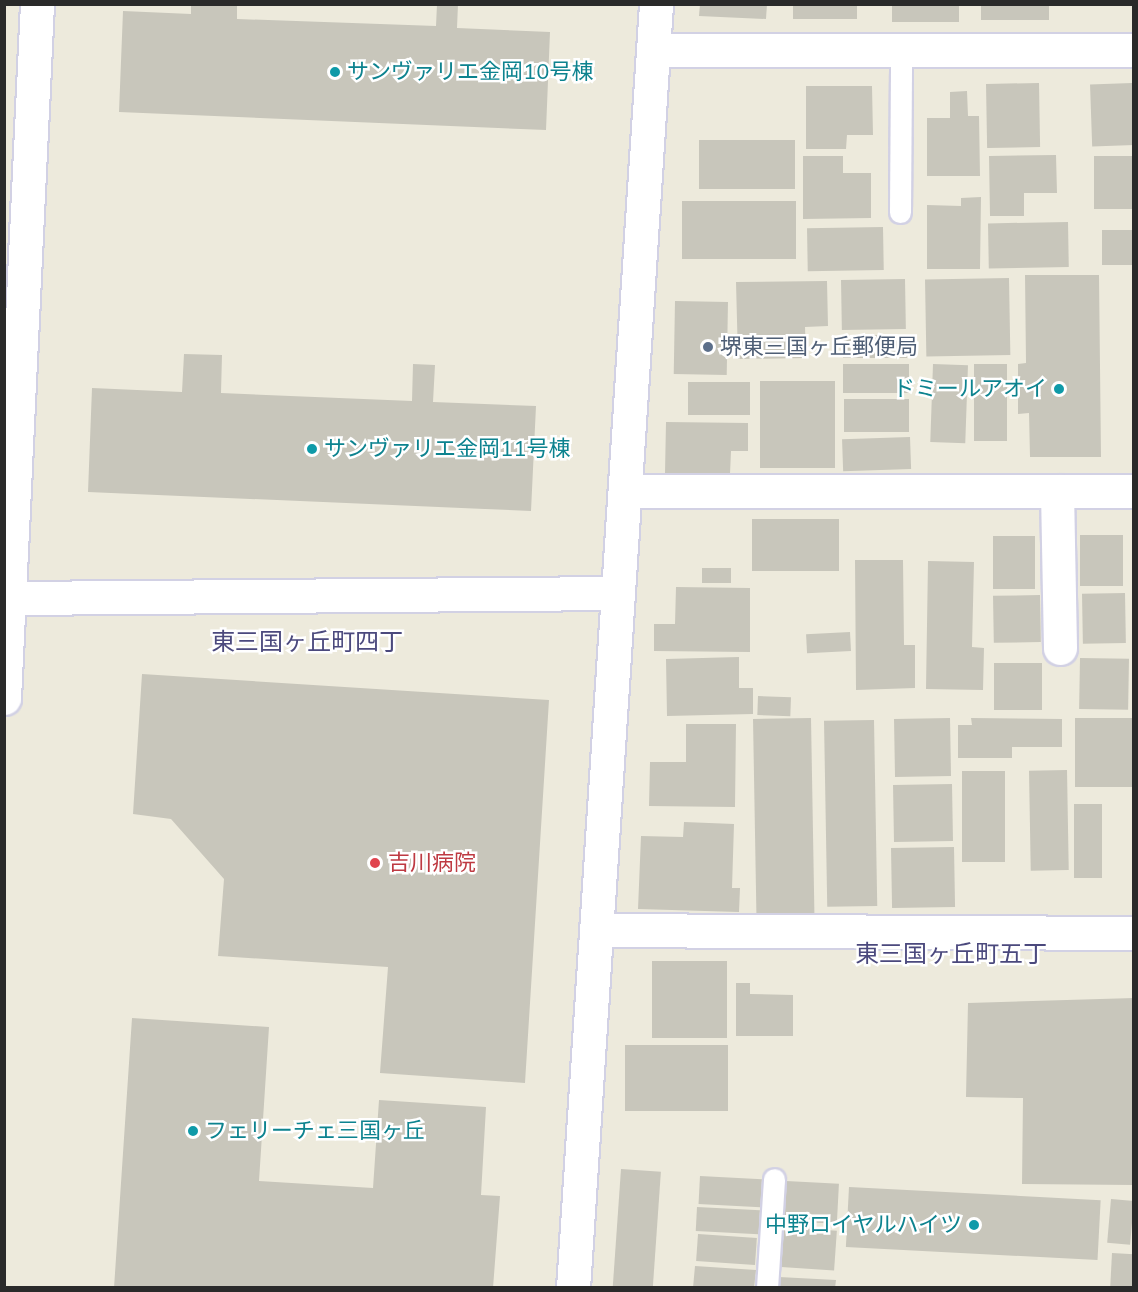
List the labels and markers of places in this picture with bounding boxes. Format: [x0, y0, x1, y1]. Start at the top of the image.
place label: サンヴァリエ金岡10号棟 [347, 59, 593, 85]
marker: サンヴァリエ金岡10号棟 [328, 65, 342, 79]
place label: 堺東三国ヶ丘郵便局 [720, 334, 918, 360]
marker: 堺東三国ヶ丘郵便局 [701, 340, 715, 354]
place label: ドミールアオイ [893, 376, 1047, 402]
marker: ドミールアオイ [1052, 382, 1066, 396]
place label: サンヴァリエ金岡11号棟 [324, 436, 570, 462]
marker: サンヴァリエ金岡11号棟 [305, 442, 319, 456]
place label: 吉川病院 [388, 850, 476, 876]
marker: 吉川病院 [366, 854, 384, 872]
place label: フェリーチェ三国ヶ丘 [205, 1118, 425, 1144]
marker: フェリーチェ三国ヶ丘 [186, 1124, 200, 1138]
place label: 中野ロイヤルハイツ [764, 1212, 962, 1238]
marker: 中野ロイヤルハイツ [967, 1218, 981, 1232]

